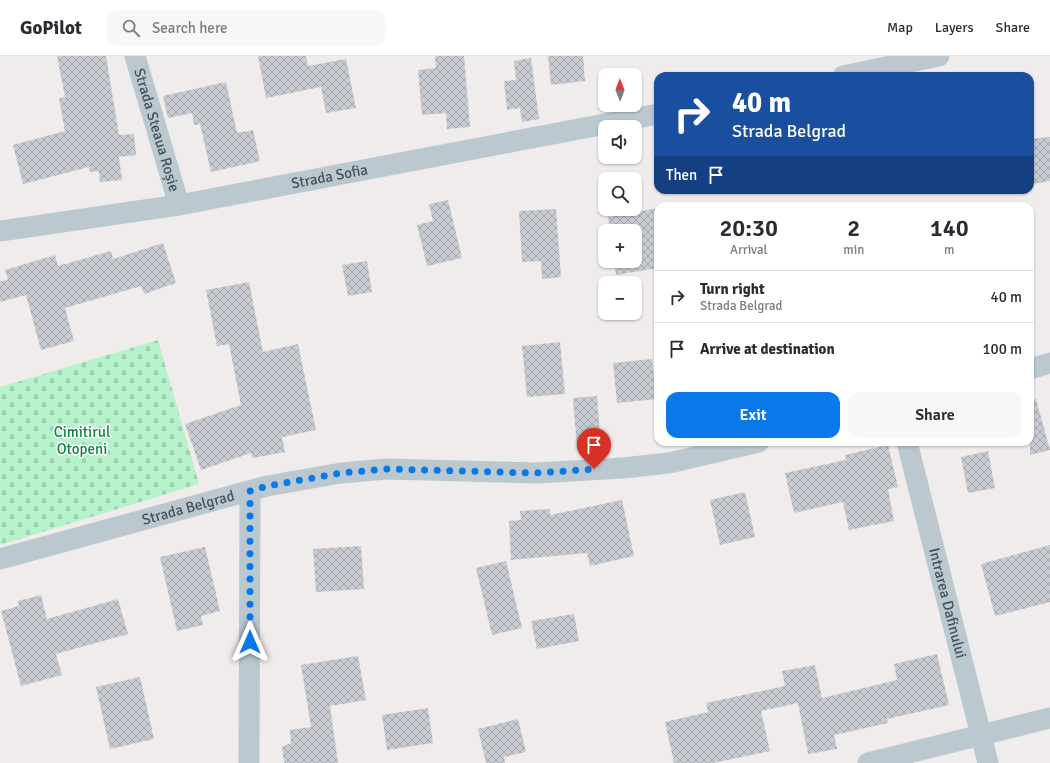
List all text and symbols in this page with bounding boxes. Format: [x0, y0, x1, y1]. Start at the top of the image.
search box [106, 10, 386, 46]
text: GoPilot [20, 16, 82, 40]
icon: search [120, 17, 142, 39]
text: Search here [152, 19, 228, 37]
text: Map [887, 19, 913, 36]
text: Layers [935, 19, 974, 36]
text: Share [996, 19, 1030, 36]
street label: Strada Steaua Roșie [130, 66, 184, 194]
north arrow [598, 68, 642, 112]
map controls [598, 68, 642, 320]
text: 40 m [732, 86, 791, 120]
icon: right [666, 88, 718, 140]
button: sound [598, 120, 642, 164]
text: Strada Belgrad [732, 120, 846, 142]
street label: Strada Sofia [290, 160, 369, 193]
icon: arrive [705, 164, 727, 186]
text: Then [666, 166, 697, 184]
button: search [598, 172, 642, 216]
text: 20:30 [719, 213, 778, 243]
text: 2 [847, 213, 860, 243]
text: 140 [930, 213, 969, 243]
button: + [598, 224, 642, 268]
text: Arrival [730, 242, 767, 258]
text: min [843, 242, 864, 258]
text: m [944, 242, 954, 258]
button: − [598, 276, 642, 320]
text: Turn right [700, 280, 765, 298]
icon: right [666, 286, 688, 308]
text: 40 m [991, 288, 1022, 306]
text: Strada Belgrad [700, 298, 782, 314]
icon: arrive [666, 338, 688, 360]
text: Arrive at destination [700, 340, 835, 358]
text: 100 m [982, 340, 1022, 358]
button: Exit [666, 392, 840, 438]
button: Share [848, 392, 1022, 438]
park label: Cimitirul Otopeni [54, 423, 110, 458]
pin [577, 428, 611, 469]
icon: arrive [583, 434, 605, 456]
street label: Strada Belgrad [140, 486, 236, 529]
street label: Intrarea Dafinului [925, 546, 970, 660]
position arrow [229, 621, 271, 663]

